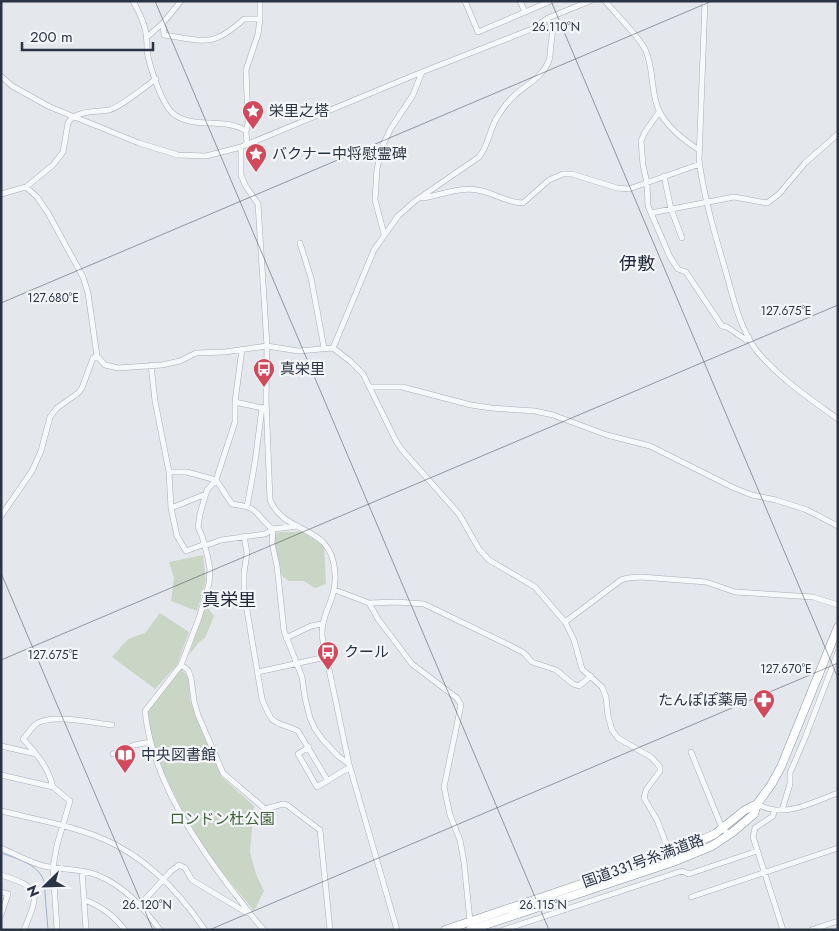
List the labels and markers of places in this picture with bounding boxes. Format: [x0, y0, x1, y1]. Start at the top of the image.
place icon: 栄里之塔 [241, 99, 265, 130]
place label: 栄里之塔 [269, 100, 329, 122]
place icon: バクナー中将慰霊碑 [244, 142, 268, 173]
place label: バクナー中将慰霊碑 [272, 143, 407, 165]
bus stop icon: 真栄里 [252, 357, 276, 388]
place label: 真栄里 [280, 358, 325, 380]
bus stop icon: クール [316, 640, 340, 671]
place label: クール [344, 641, 389, 663]
pharmacy icon: たんぽぽ薬局 [752, 688, 776, 719]
place label: たんぽぽ薬局 [658, 689, 748, 711]
library icon: 中央図書館 [113, 743, 137, 774]
place label: 中央図書館 [141, 744, 216, 766]

